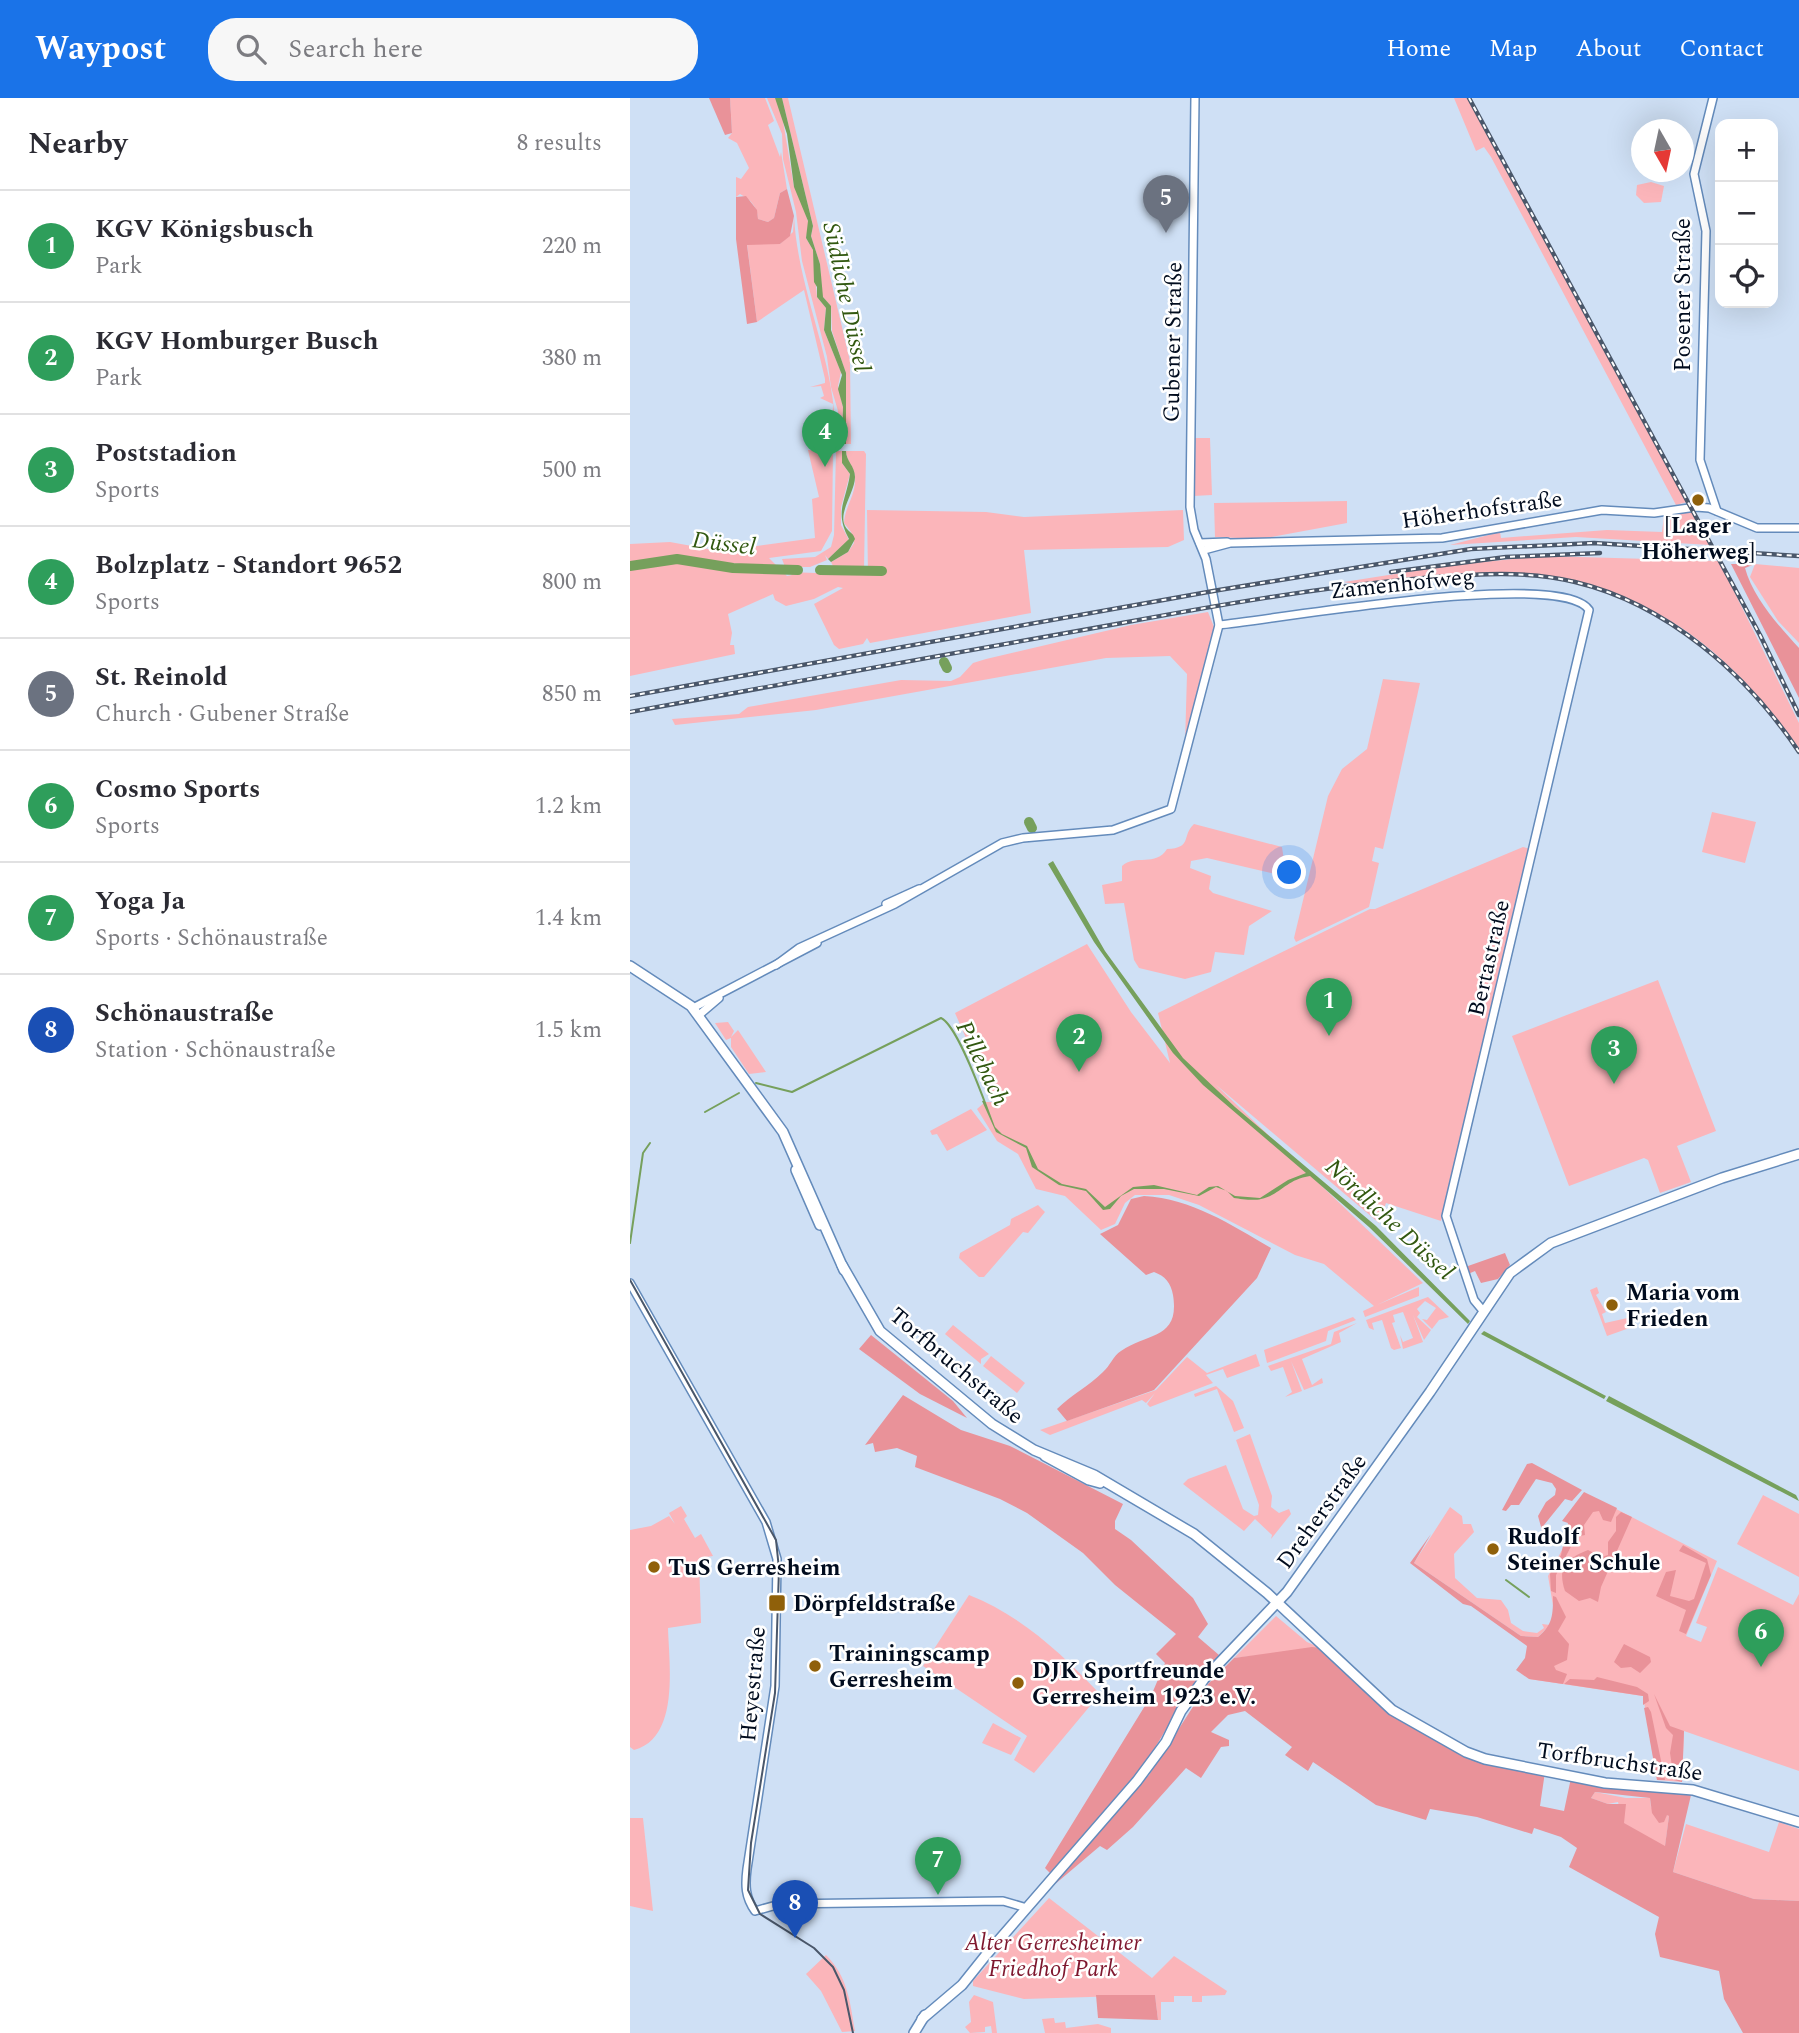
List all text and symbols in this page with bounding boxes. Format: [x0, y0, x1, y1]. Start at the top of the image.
search box [208, 18, 698, 81]
text: Waypost [35, 24, 166, 74]
text: Search here [288, 29, 423, 69]
icon: search [232, 30, 270, 68]
text: Home [1386, 31, 1451, 67]
text: Map [1489, 31, 1537, 67]
text: About [1575, 31, 1641, 67]
text: Contact [1679, 31, 1764, 67]
north arrow [1631, 119, 1694, 182]
map controls [1715, 119, 1778, 308]
button: + [1715, 119, 1778, 182]
text: Nearby [28, 121, 127, 167]
text: 8 results [517, 126, 602, 161]
pin: 5 [1143, 175, 1189, 233]
button: − [1715, 182, 1778, 245]
text: KGV Königsbusch [95, 209, 314, 249]
street label: Posener Straße [1666, 218, 1701, 372]
water label: Südliche Düssel [813, 219, 879, 375]
text: 1 [45, 229, 57, 264]
text: 220 m [542, 229, 602, 264]
button: locate [1715, 245, 1778, 308]
text: Park [95, 249, 142, 284]
street label: Gubener Straße [1155, 261, 1192, 423]
text: KGV Homburger Busch [95, 321, 379, 361]
text: 2 [45, 341, 57, 376]
text: 380 m [542, 341, 602, 376]
text: Park [95, 361, 142, 396]
pin: 4 [802, 409, 848, 467]
text: Poststadion [95, 433, 237, 473]
text: 3 [45, 453, 57, 488]
text: 500 m [542, 453, 602, 488]
text: Sports [95, 473, 160, 508]
street label: Höherhofstraße [1400, 482, 1565, 539]
marker: [Lager Höherweg] [1690, 492, 1706, 508]
place label: [Lager Höherweg] [1641, 509, 1755, 570]
water label: Düssel [690, 522, 758, 566]
text: Bolzplatz - Standort 9652 [95, 545, 402, 585]
street label: Zamenhofweg [1328, 560, 1476, 609]
text: 4 [45, 565, 57, 600]
text: 800 m [542, 565, 602, 600]
text: Sports [95, 585, 160, 620]
text: St. Reinold [95, 657, 228, 697]
text: 5 [45, 677, 57, 712]
text: 850 m [542, 677, 602, 712]
text: Church · Gubener Straße [95, 697, 349, 732]
text: Cosmo Sports [95, 769, 260, 809]
text: 6 [45, 789, 57, 824]
text: 1.2 km [535, 789, 602, 824]
text: Sports [95, 809, 160, 844]
your location [1272, 855, 1306, 889]
text: Yoga Ja [95, 881, 185, 921]
street label: Bertastraße [1459, 897, 1520, 1020]
text: 7 [45, 901, 57, 936]
text: 1.4 km [535, 901, 602, 936]
text: Sports · Schönaustraße [95, 921, 328, 956]
pin: 1 [1306, 978, 1352, 1036]
text: Schönaustraße [95, 993, 274, 1033]
text: 8 [45, 1013, 57, 1048]
text: 1.5 km [535, 1013, 602, 1048]
pin: 2 [1056, 1014, 1102, 1072]
water label: Pillebach [946, 1015, 1018, 1112]
pin: 3 [1591, 1026, 1637, 1084]
text: Station · Schönaustraße [95, 1033, 336, 1068]
water label: Nördliche Düssel [1317, 1150, 1462, 1289]
place label: Maria vom Frieden [1626, 1276, 1740, 1337]
marker: Maria vom Frieden [1604, 1297, 1620, 1313]
street label: Torfbruchstraße [881, 1299, 1031, 1433]
street label: Dreherstraße [1268, 1447, 1376, 1577]
place label: Rudolf Steiner Schule [1507, 1520, 1660, 1581]
marker: Rudolf Steiner Schule [1485, 1541, 1501, 1557]
place label: TuS Gerresheim [668, 1551, 841, 1586]
marker: TuS Gerresheim [646, 1559, 662, 1575]
place label: Dörpfeldstraße [793, 1587, 955, 1622]
marker: Dörpfeldstraße [767, 1593, 787, 1613]
pin: 6 [1738, 1609, 1784, 1667]
street label: Heyestraße [731, 1625, 776, 1743]
place label: Trainingscamp Gerresheim [829, 1637, 990, 1698]
place label: DJK Sportfreunde Gerresheim 1923 e.V. [1032, 1654, 1256, 1715]
marker: Trainingscamp Gerresheim [807, 1658, 823, 1674]
marker: DJK Sportfreunde Gerresheim 1923 e.V. [1010, 1675, 1026, 1691]
street label: Torfbruchstraße [1535, 1734, 1705, 1791]
pin: 7 [915, 1837, 961, 1895]
pin: 8 [772, 1880, 818, 1938]
park label: Alter Gerresheimer Friedhof Park [963, 1926, 1143, 1987]

